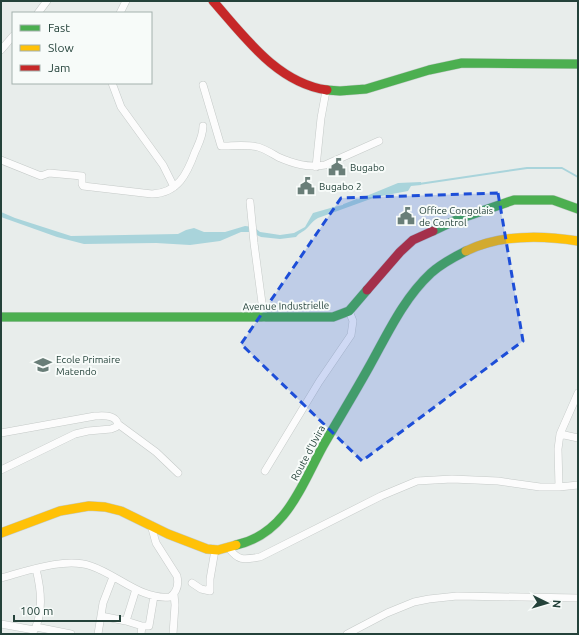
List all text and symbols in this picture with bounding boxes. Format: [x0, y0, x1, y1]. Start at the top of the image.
legend [12, 12, 152, 84]
text: Fast [48, 21, 70, 34]
text: Slow [48, 41, 74, 54]
text: Jam [48, 61, 70, 74]
public building icon: Bugabo [327, 157, 347, 177]
place label: Bugabo [350, 162, 385, 173]
public building icon: Bugabo 2 [296, 176, 316, 196]
place label: Bugabo 2 [319, 181, 362, 192]
place label: Office Congolais de Control [419, 205, 493, 228]
public building icon: Office Congolais de Control [396, 206, 416, 226]
street label: Avenue Industrielle [243, 300, 329, 312]
place label: Ecole Primaire Matendo [56, 354, 120, 377]
school or university icon: Ecole Primaire Matendo [33, 355, 53, 375]
street label: Route d'Uvira [289, 424, 327, 482]
north arrow [527, 583, 567, 623]
scale bar [14, 597, 120, 623]
text: N [551, 599, 563, 608]
text: 100 m [20, 604, 53, 617]

